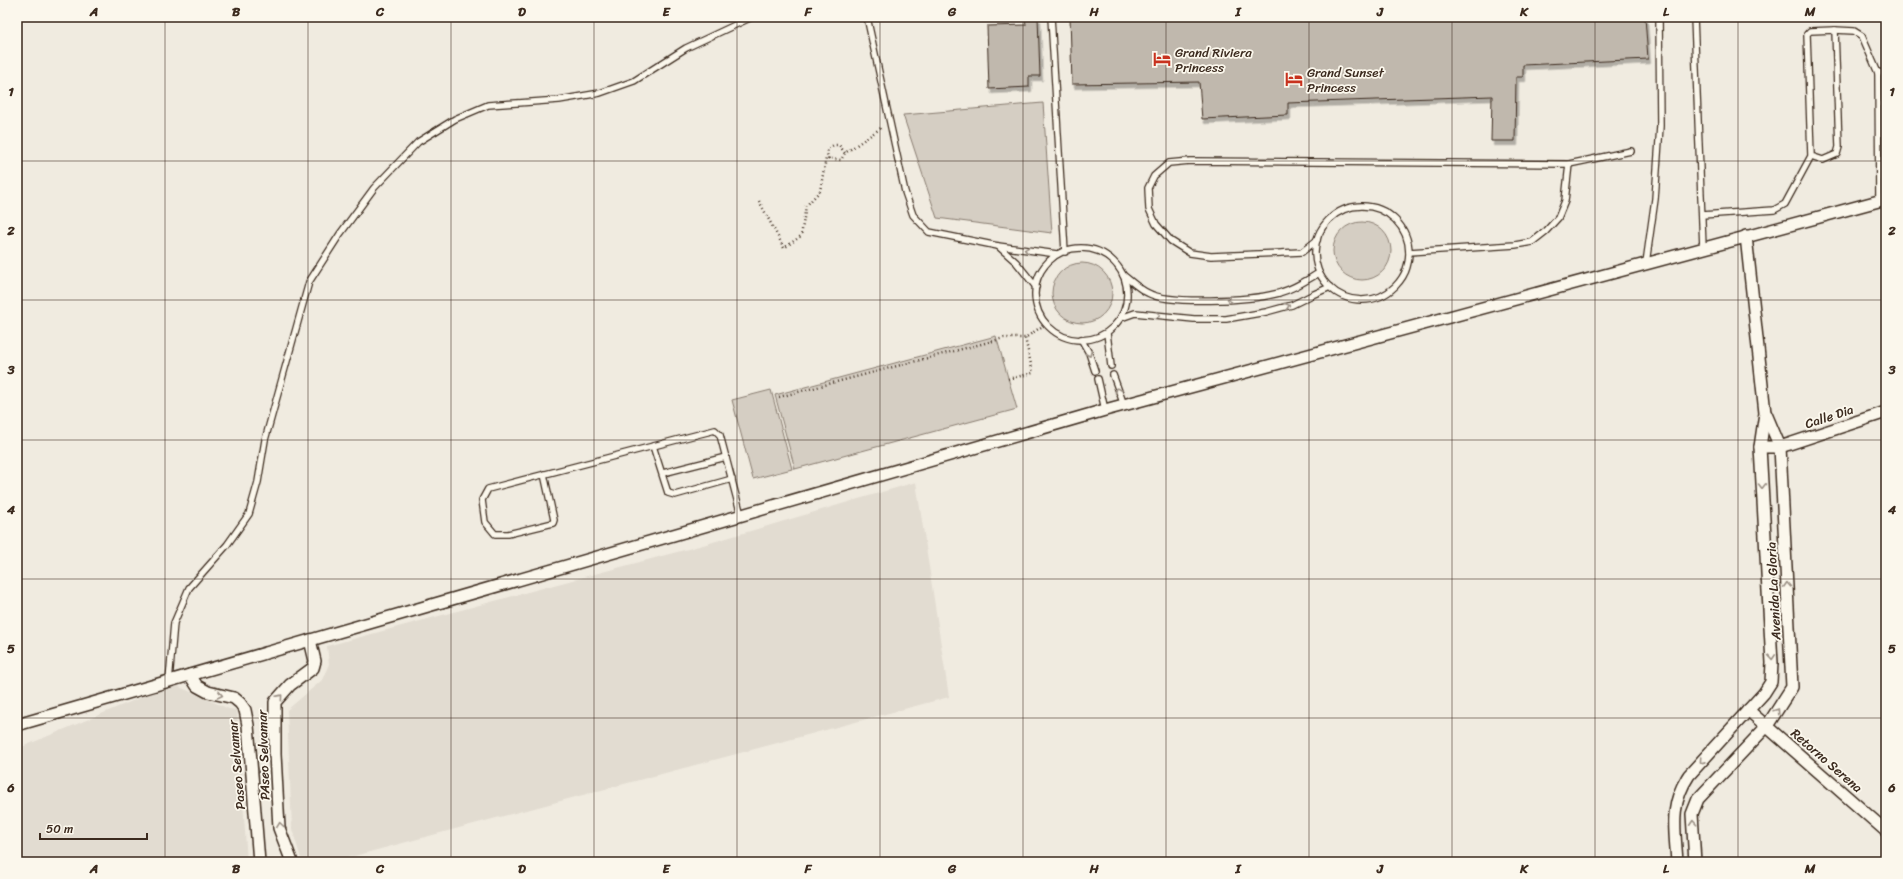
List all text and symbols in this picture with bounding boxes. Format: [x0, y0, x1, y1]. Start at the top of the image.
text: A [89, 0, 98, 23]
text: B [232, 0, 241, 23]
text: C [375, 0, 385, 23]
text: D [518, 0, 526, 23]
text: E [662, 0, 671, 23]
text: F [803, 0, 812, 23]
text: G [947, 0, 957, 23]
text: H [1088, 0, 1099, 23]
text: I [1234, 0, 1242, 23]
text: J [1376, 0, 1384, 23]
text: K [1519, 0, 1529, 23]
text: L [1663, 0, 1670, 23]
text: M [1804, 0, 1816, 23]
place label: Grand Riviera Princess [1175, 41, 1252, 79]
hotel icon: Grand Riviera Princess [1152, 49, 1172, 69]
place label: Grand Sunset Princess [1307, 61, 1385, 99]
hotel icon: Grand Sunset Princess [1284, 69, 1304, 89]
text: 1 [8, 80, 14, 103]
text: 1 [1889, 80, 1895, 103]
text: 2 [6, 219, 15, 242]
text: 2 [1887, 219, 1896, 242]
one-way arrow [1024, 246, 1030, 255]
one-way arrow [1227, 295, 1233, 303]
one-way arrow [1283, 302, 1290, 311]
one-way arrow [1155, 310, 1162, 319]
one-way arrow [1084, 350, 1092, 358]
text: 3 [6, 358, 15, 381]
text: 3 [1887, 358, 1896, 381]
one-way arrow [1115, 386, 1123, 393]
street label: Calle Dia [1802, 398, 1857, 435]
one-way arrow [1758, 483, 1766, 489]
text: 4 [6, 498, 16, 521]
text: 4 [1887, 498, 1897, 521]
street label: Avenida La Gloria [1759, 541, 1788, 642]
one-way arrow [1782, 582, 1791, 588]
text: 5 [7, 637, 15, 660]
text: 5 [1888, 637, 1896, 660]
one-way arrow [1767, 654, 1776, 660]
one-way arrow [217, 691, 224, 699]
one-way arrow [275, 694, 282, 702]
one-way arrow [1772, 708, 1780, 715]
street label: PAseo Selvamar [250, 709, 277, 801]
street label: Paseo Selvamar [221, 719, 252, 811]
street label: Retorno Serena [1785, 722, 1868, 799]
one-way arrow [1699, 756, 1706, 764]
text: 6 [6, 776, 15, 799]
text: 6 [1887, 776, 1896, 799]
scale bar [40, 815, 147, 841]
text: 50 m [46, 818, 73, 840]
one-way arrow [1688, 820, 1697, 826]
one-way arrow [276, 822, 285, 828]
text: A [89, 857, 98, 879]
text: B [232, 857, 241, 879]
text: C [375, 857, 385, 879]
text: D [518, 857, 526, 879]
text: E [662, 857, 671, 879]
text: F [803, 857, 812, 879]
text: G [947, 857, 957, 879]
text: H [1088, 857, 1099, 879]
text: I [1234, 857, 1242, 879]
text: J [1376, 857, 1384, 879]
text: K [1519, 857, 1529, 879]
text: L [1663, 857, 1670, 879]
text: M [1804, 857, 1816, 879]

